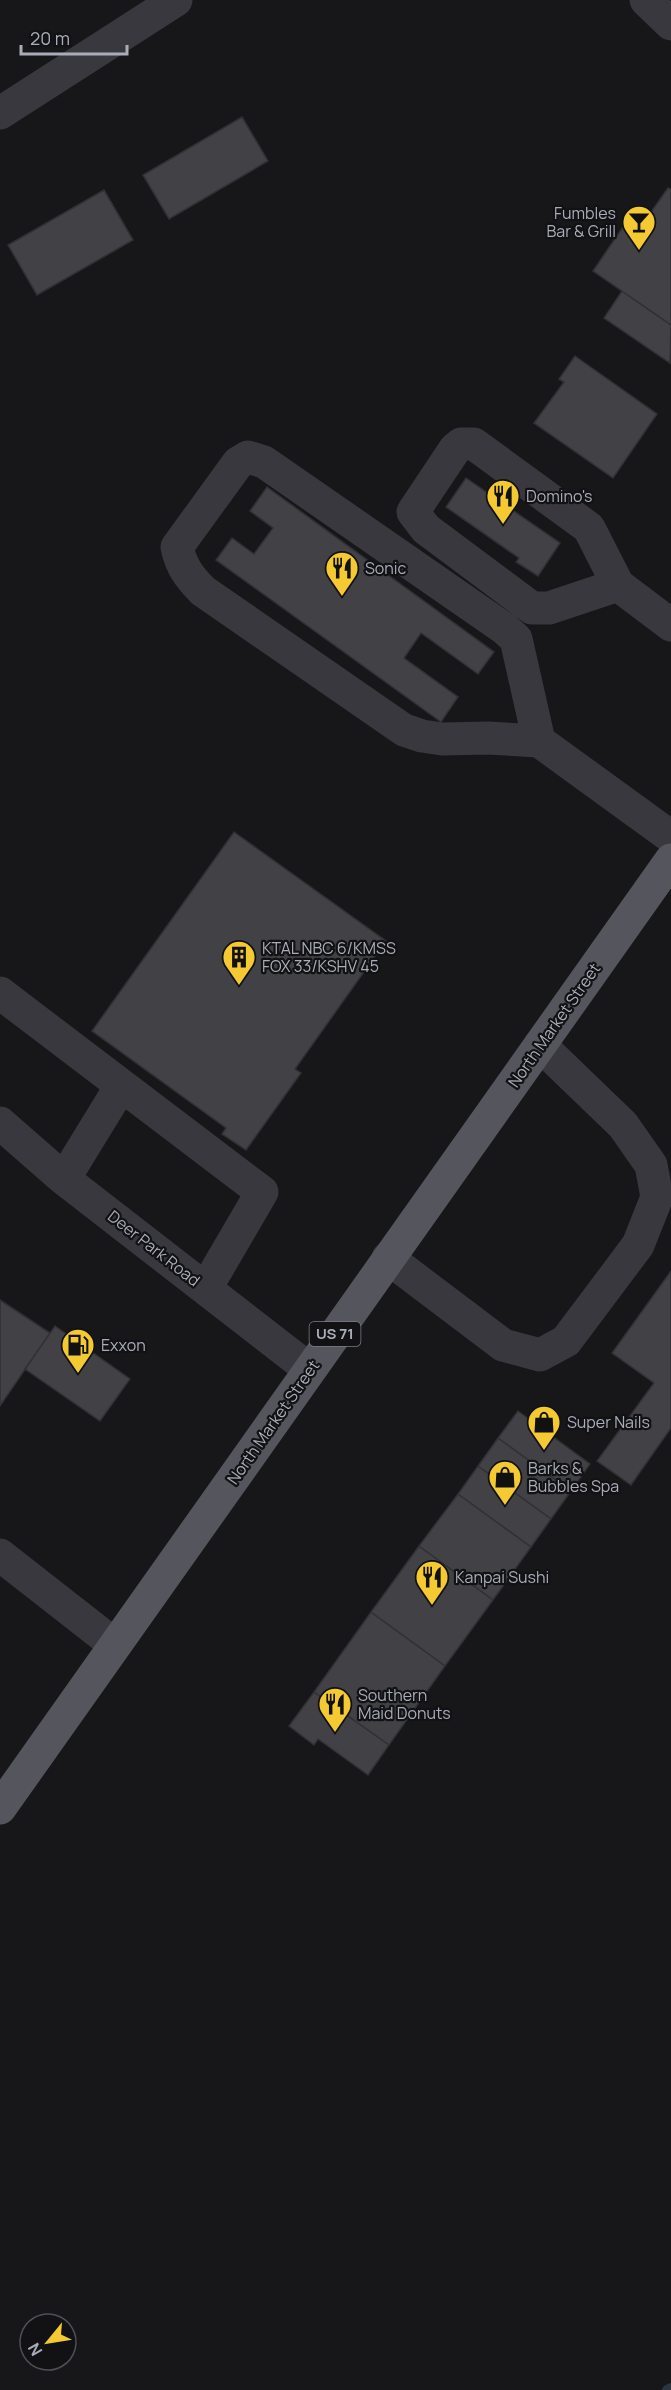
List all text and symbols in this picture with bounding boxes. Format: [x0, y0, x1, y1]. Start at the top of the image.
scale bar [21, 18, 128, 56]
text: 20 m [30, 26, 70, 50]
place label: Fumbles Bar & Grill [546, 202, 616, 242]
bar icon: Fumbles Bar & Grill [621, 204, 657, 251]
restaurant icon: Domino's [485, 478, 521, 525]
place label: Domino's [526, 485, 592, 507]
restaurant icon: Sonic [324, 550, 360, 597]
place label: Sonic [365, 557, 407, 579]
place label: KTAL NBC 6/KMSS FOX 33/KSHV 45 [262, 937, 396, 977]
building icon: KTAL NBC 6/KMSS FOX 33/KSHV 45 [221, 939, 257, 986]
street label: North Market Street [503, 958, 605, 1092]
street label: Deer Park Road [103, 1205, 205, 1291]
road number: US 71 [310, 1322, 360, 1346]
fuel station icon: Exxon [60, 1327, 96, 1374]
place label: Exxon [101, 1334, 146, 1356]
street label: North Market Street [222, 1355, 324, 1489]
shop icon: Super Nails [526, 1404, 562, 1451]
place label: Super Nails [567, 1411, 650, 1433]
place label: Barks & Bubbles Spa [528, 1457, 619, 1497]
shop icon: Barks & Bubbles Spa [487, 1459, 523, 1506]
restaurant icon: Kanpai Sushi [414, 1559, 450, 1606]
place label: Kanpai Sushi [455, 1566, 549, 1588]
place label: Southern Maid Donuts [358, 1684, 451, 1724]
restaurant icon: Southern Maid Donuts [317, 1686, 353, 1733]
north arrow [18, 2312, 78, 2372]
text: N [23, 2339, 47, 2360]

